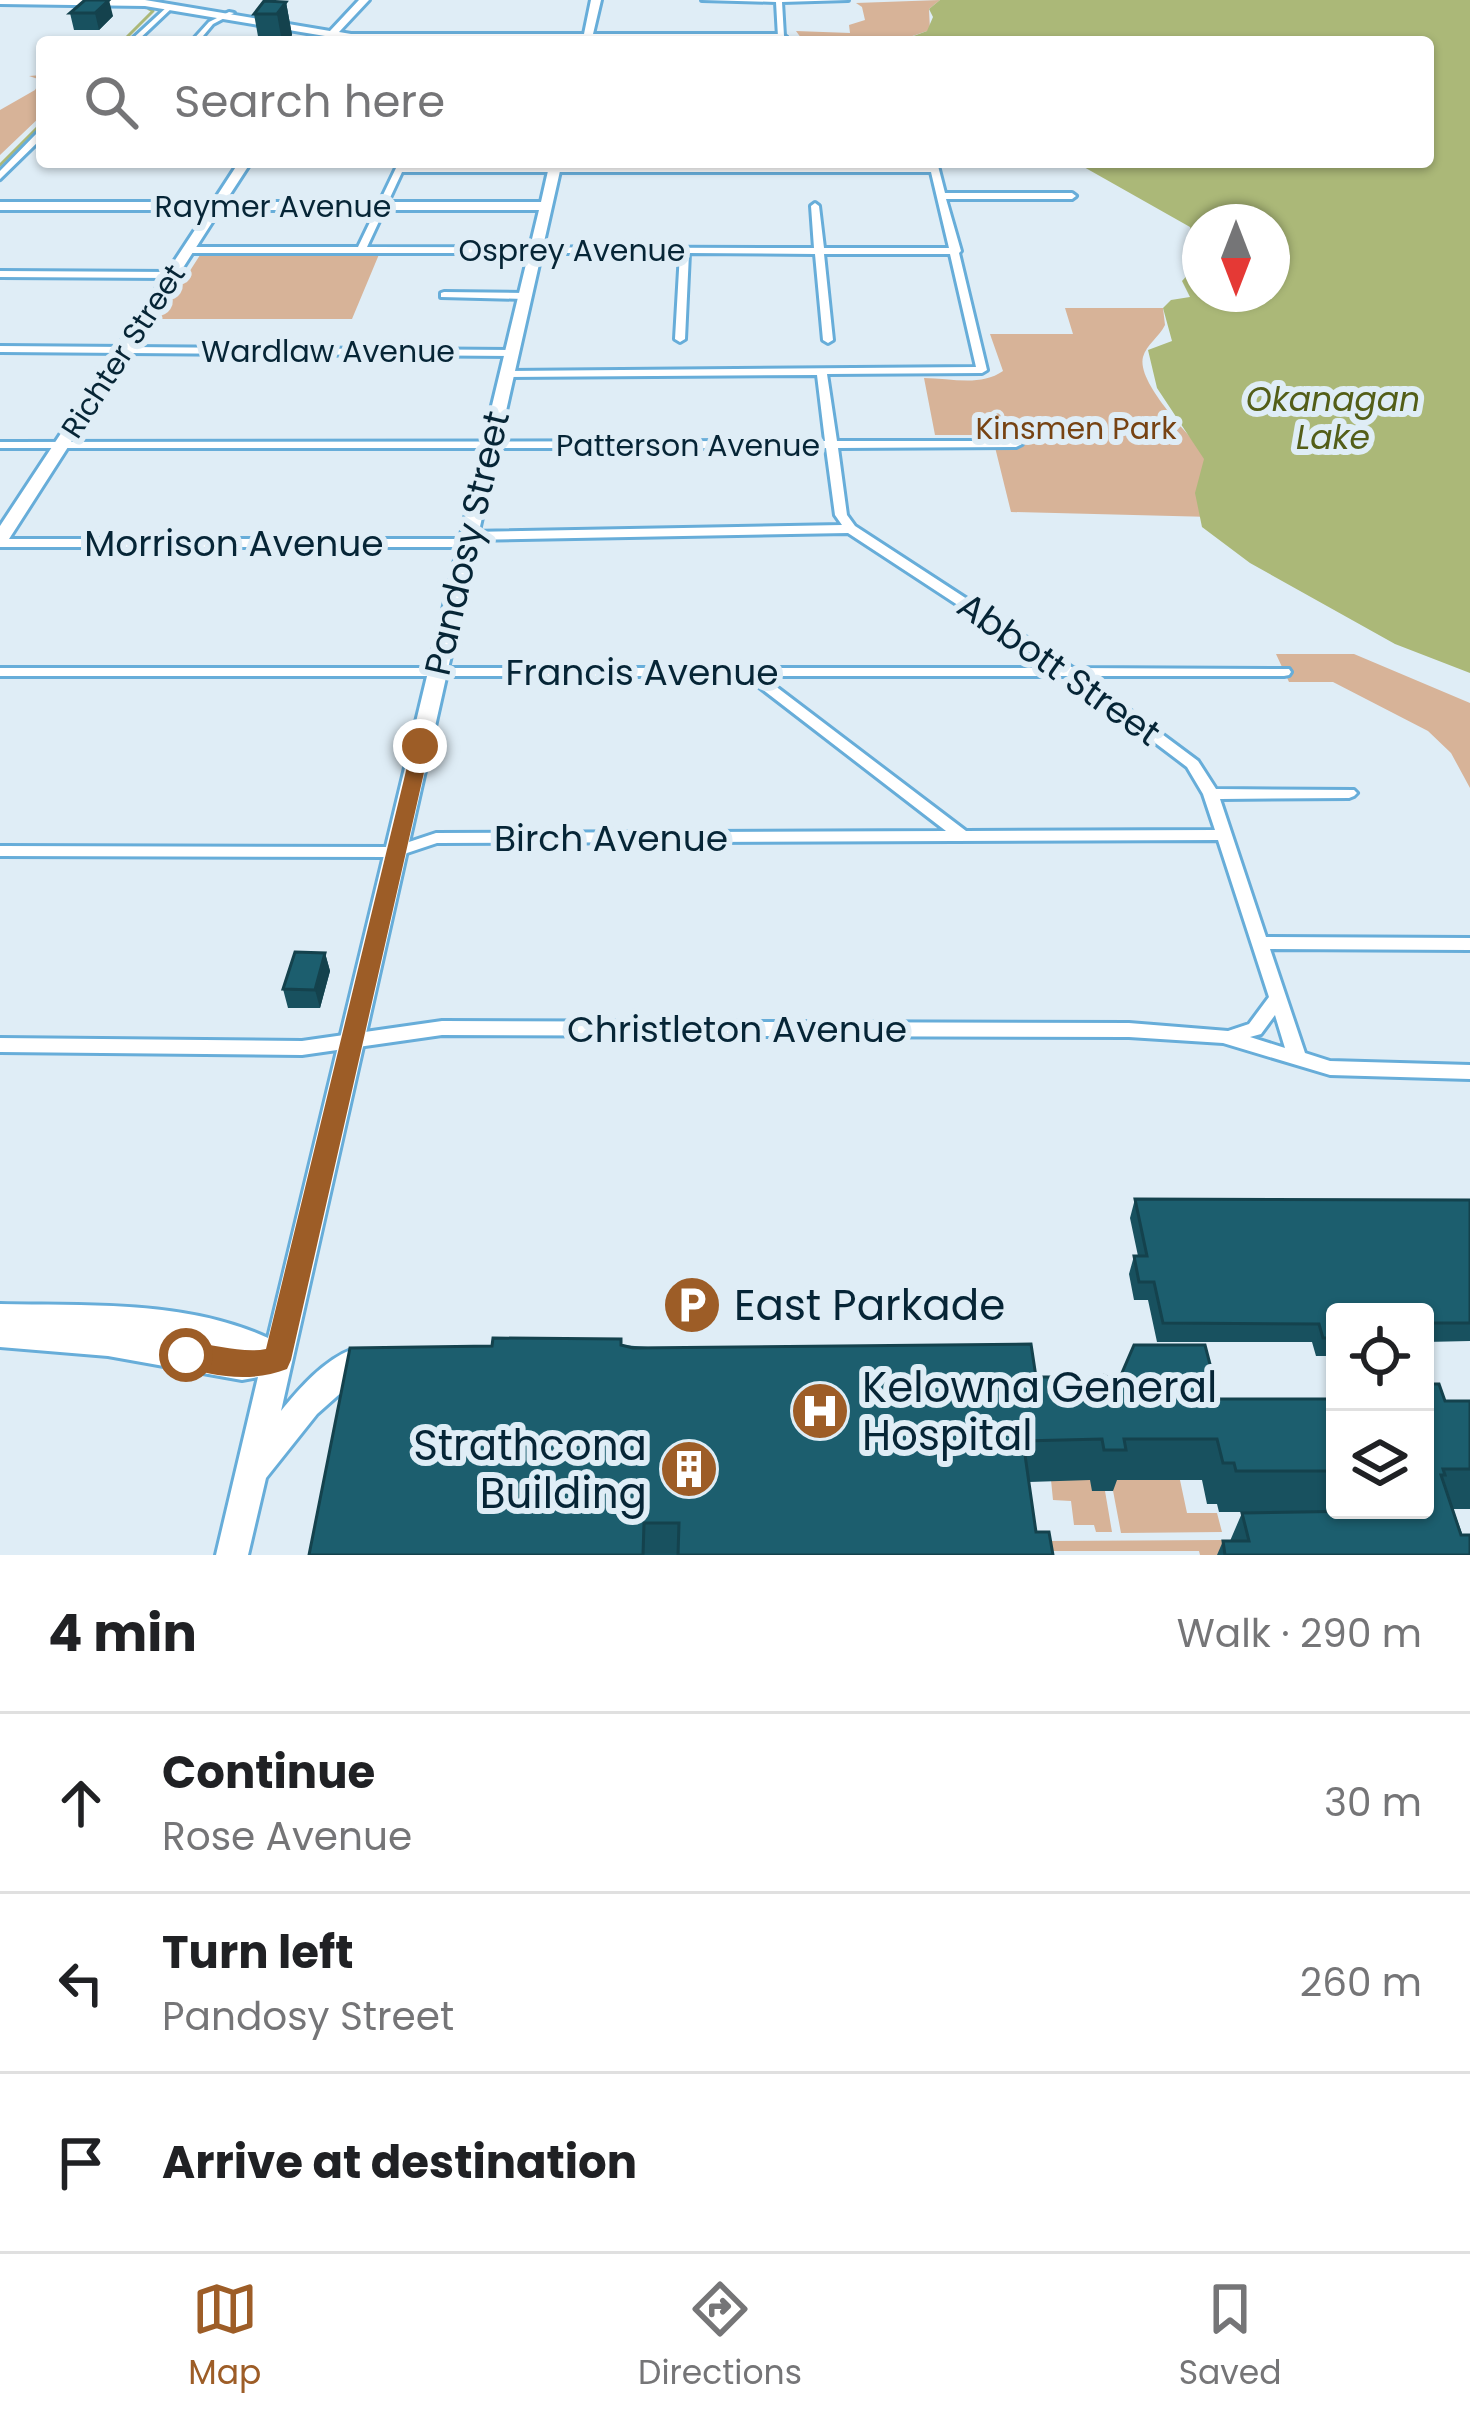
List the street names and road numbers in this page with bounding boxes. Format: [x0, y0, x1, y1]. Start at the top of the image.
street label: Raymer Avenue [155, 185, 391, 228]
street label: Osprey Avenue [459, 229, 685, 272]
street label: Richter Street [51, 256, 195, 446]
street label: Wardlaw Avenue [201, 330, 455, 373]
street label: Pandosy Street [412, 406, 522, 680]
street label: Patterson Avenue [556, 424, 820, 467]
street label: Morrison Avenue [84, 518, 384, 569]
street label: Abbott Street [947, 580, 1171, 758]
street label: Francis Avenue [505, 647, 779, 698]
street label: Birch Avenue [494, 813, 728, 864]
street label: Christleton Avenue [567, 1004, 907, 1055]

